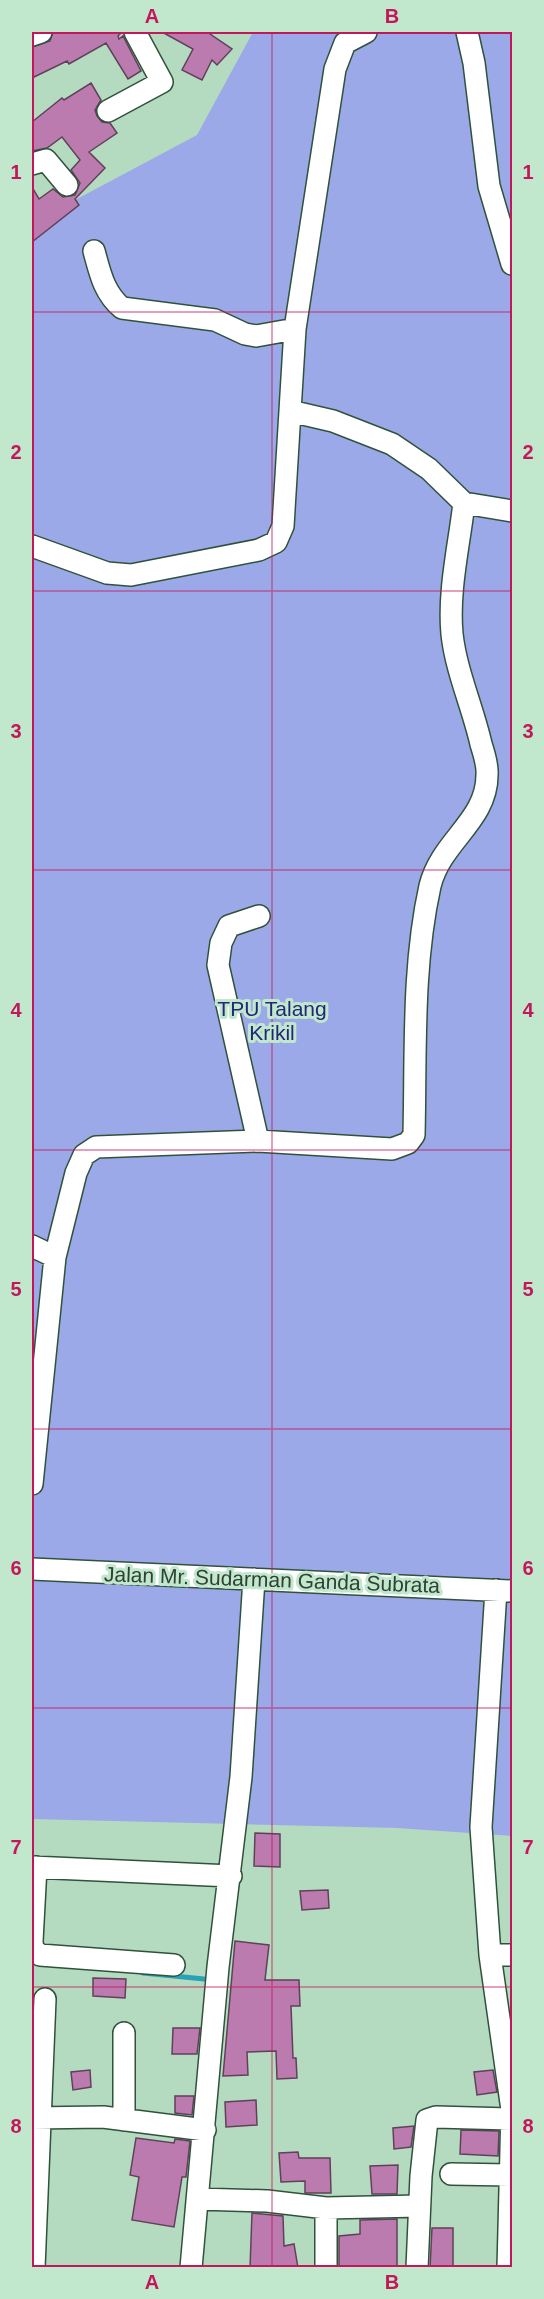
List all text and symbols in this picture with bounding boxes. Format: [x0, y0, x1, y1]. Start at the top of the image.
text: A [145, 5, 159, 27]
text: B [385, 5, 399, 27]
text: 1 [10, 161, 22, 183]
text: 1 [522, 161, 534, 183]
text: 2 [10, 441, 22, 463]
text: 2 [522, 441, 534, 463]
text: 3 [10, 720, 22, 742]
text: 3 [522, 720, 534, 742]
park label: TPU Talang Krikil [217, 997, 327, 1044]
text: 4 [10, 999, 22, 1021]
text: 4 [522, 999, 534, 1021]
text: 5 [10, 1278, 22, 1300]
text: 5 [522, 1278, 534, 1300]
text: 6 [10, 1557, 22, 1579]
text: 6 [522, 1557, 534, 1579]
street label: Jalan Mr. Sudarman Ganda Subrata [104, 1562, 441, 1597]
text: 7 [10, 1836, 22, 1858]
text: 7 [522, 1836, 534, 1858]
text: 8 [10, 2115, 22, 2137]
text: 8 [522, 2115, 534, 2137]
text: A [145, 2271, 159, 2293]
text: B [385, 2271, 399, 2293]

